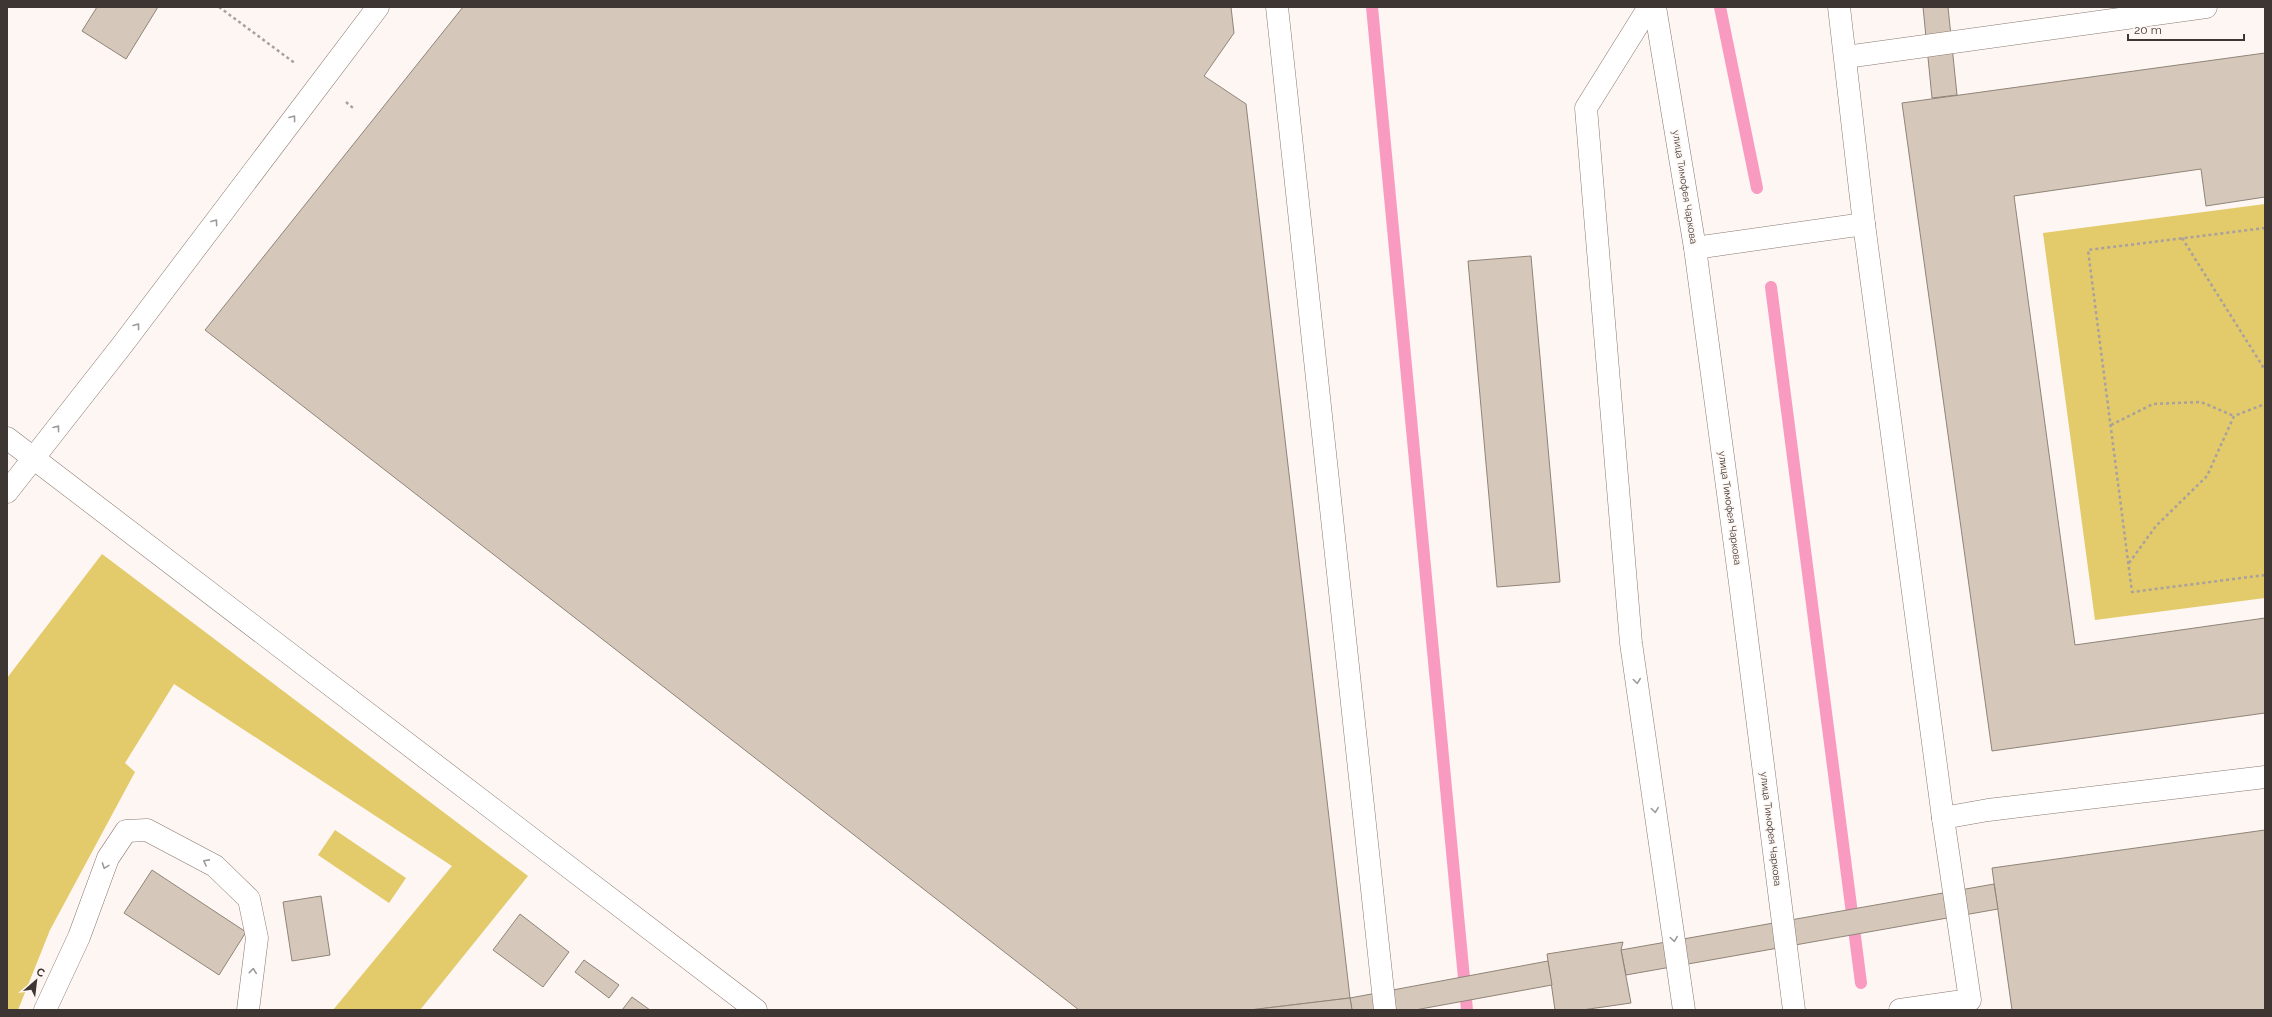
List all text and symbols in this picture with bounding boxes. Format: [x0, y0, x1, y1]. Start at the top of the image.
scale bar [2128, 16, 2244, 42]
text: 20 m [2134, 23, 2162, 37]
one-way arrow [289, 116, 296, 123]
street label: улица Тимофея Чаркова [1671, 129, 1699, 245]
one-way arrow [210, 219, 218, 226]
one-way arrow [132, 323, 140, 330]
one-way arrow [52, 426, 59, 433]
street label: улица Тимофея Чаркова [1717, 450, 1743, 566]
one-way arrow [1632, 678, 1641, 685]
street label: улица Тимофея Чаркова [1759, 771, 1783, 887]
one-way arrow [1650, 807, 1659, 813]
one-way arrow [203, 859, 211, 867]
one-way arrow [101, 863, 110, 870]
one-way arrow [1669, 936, 1678, 942]
north arrow [16, 961, 56, 1001]
text: С [34, 965, 47, 980]
one-way arrow [249, 968, 258, 975]

